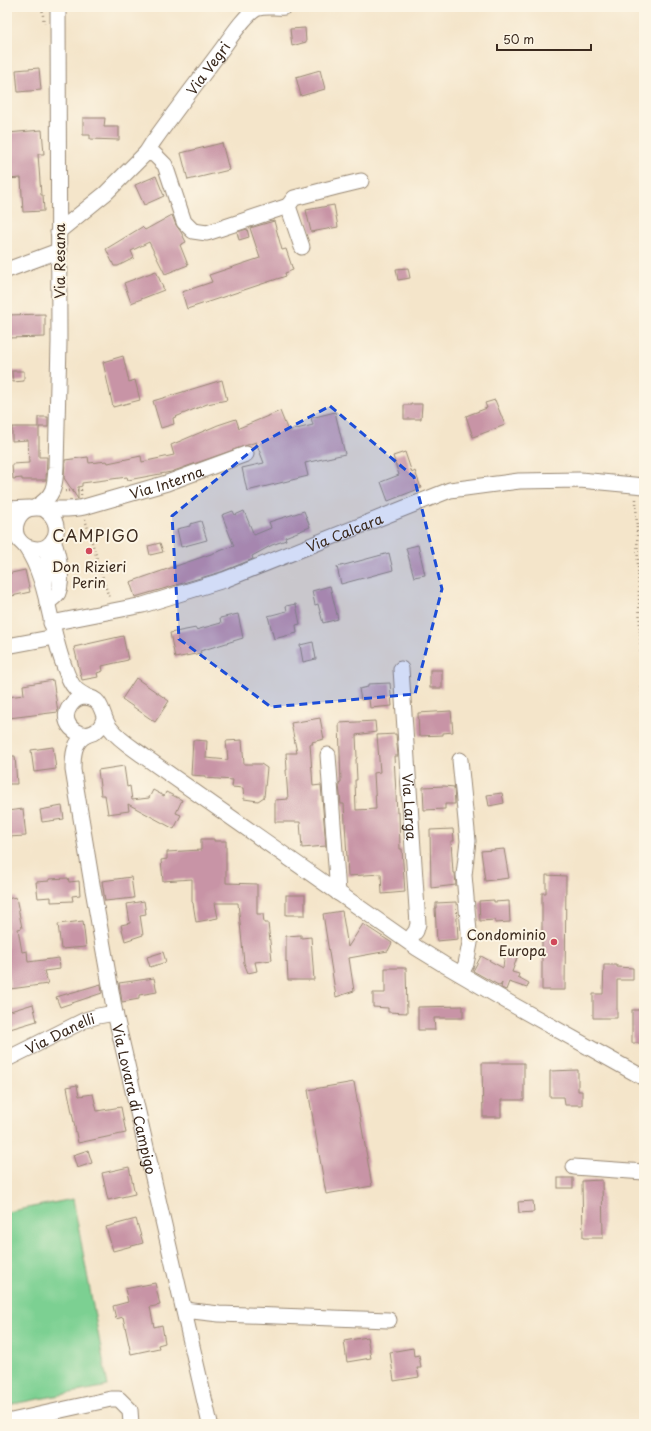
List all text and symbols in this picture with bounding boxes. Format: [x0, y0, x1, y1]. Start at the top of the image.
scale bar [497, 26, 591, 52]
text: 50 m [503, 30, 534, 48]
street label: Via Vegri [181, 37, 235, 99]
street label: Via Resana [49, 223, 70, 299]
street label: Via Interna [127, 460, 206, 504]
street label: Via Calcara [303, 507, 386, 557]
district label: CAMPIGO [52, 523, 140, 547]
marker: Don Rizieri Perin [84, 546, 94, 556]
place label: Don Rizieri Perin [52, 556, 126, 593]
street label: Via Larga [397, 773, 423, 841]
place label: Condominio Europa [466, 924, 546, 961]
marker: Condominio Europa [549, 937, 559, 947]
street label: Via Danelli [21, 1007, 97, 1059]
street label: Via Lovara di Campigo [107, 1022, 162, 1176]

